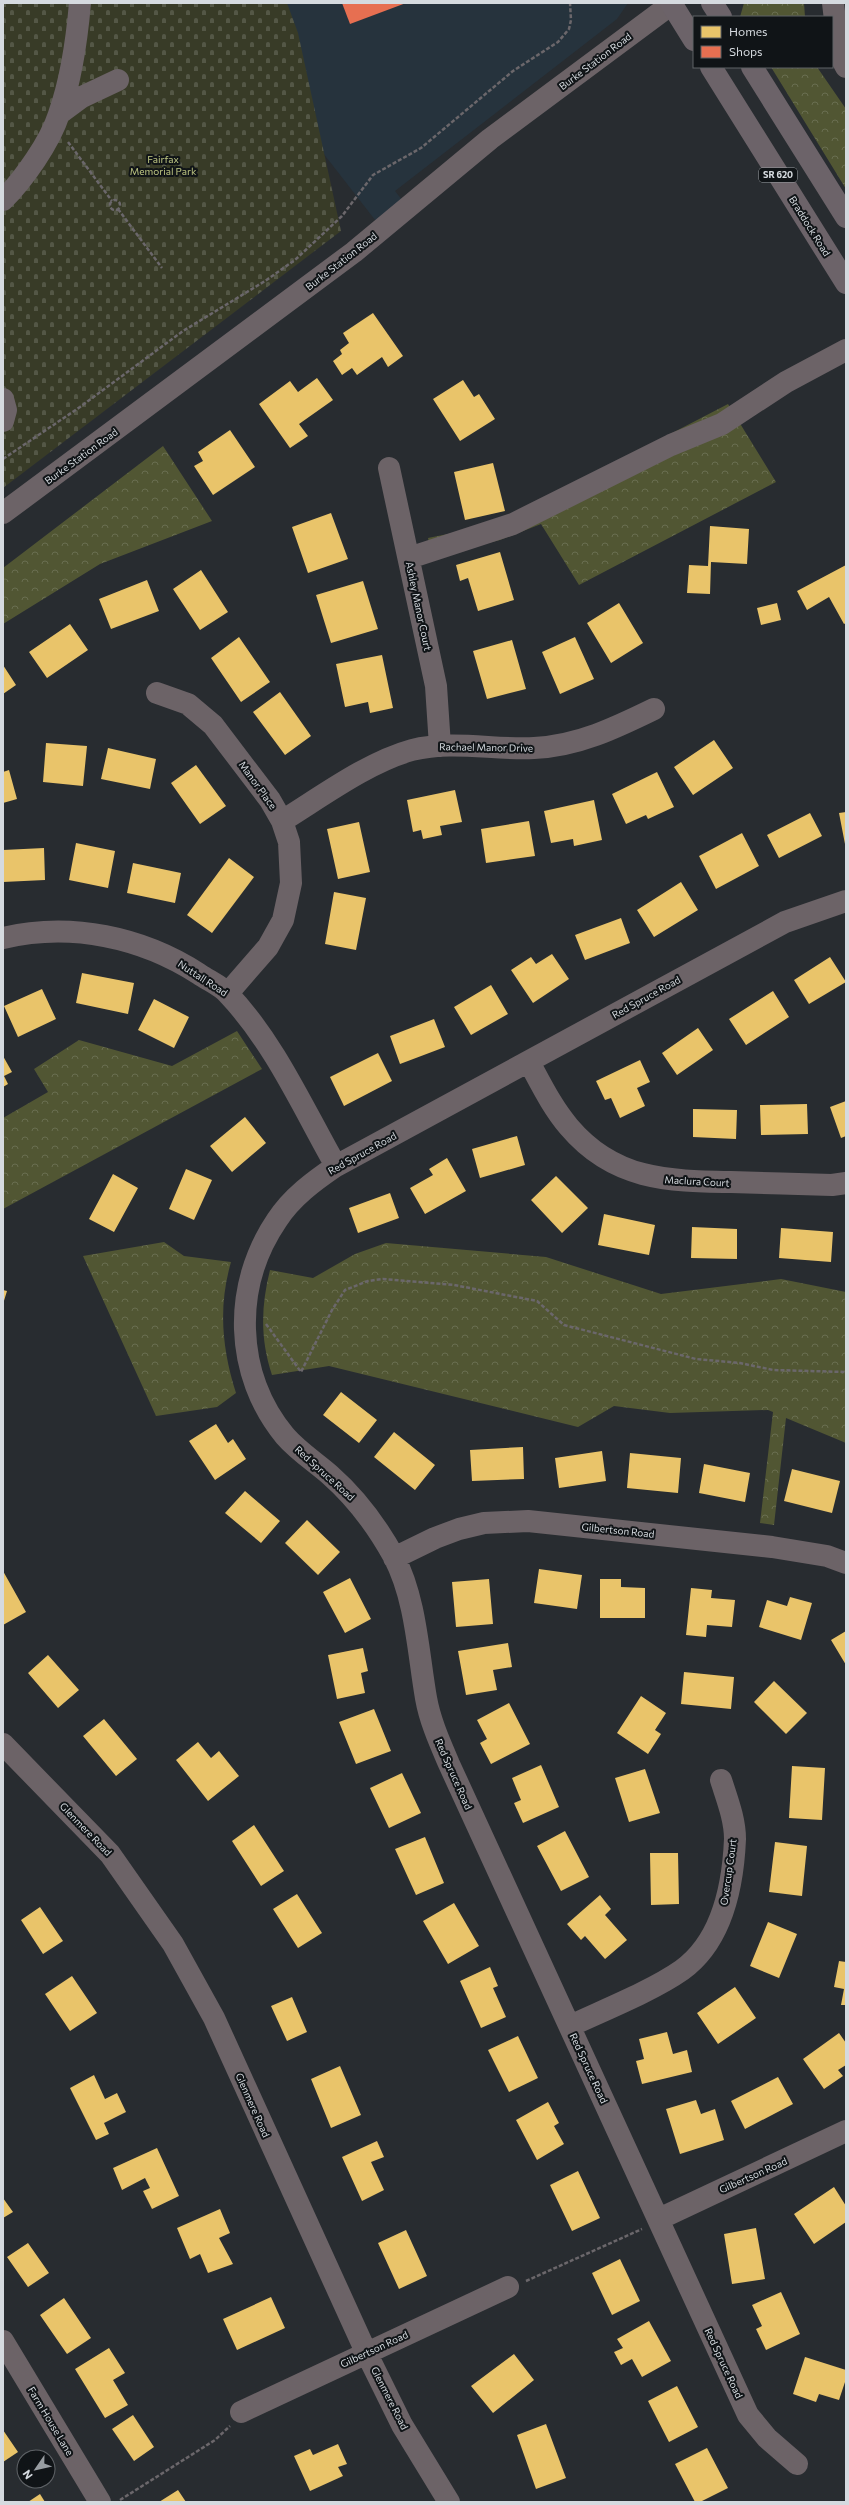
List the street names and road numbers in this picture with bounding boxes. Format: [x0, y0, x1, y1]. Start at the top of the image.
street label: Burke Station Road [557, 30, 634, 92]
road number: SR 620 [759, 168, 797, 182]
street label: Braddock Road [787, 194, 833, 259]
street label: Burke Station Road [303, 229, 379, 293]
street label: Burke Station Road [42, 425, 120, 486]
street label: Ashley Manor Court [404, 560, 434, 652]
street label: Rachael Manor Drive [439, 740, 533, 754]
street label: Manor Place [237, 759, 279, 811]
street label: Nuttall Road [176, 957, 230, 999]
street label: Red Spruce Road [610, 973, 682, 1021]
street label: Red Spruce Road [326, 1129, 398, 1177]
street label: Maclura Court [664, 1173, 730, 1189]
street label: Red Spruce Road [293, 1443, 357, 1503]
street label: Gilbertson Road [581, 1520, 655, 1540]
street label: Red Spruce Road [433, 1737, 475, 1811]
street label: Glenmere Road [58, 1800, 115, 1858]
street label: Overcup Court [717, 1838, 739, 1906]
street label: Red Spruce Road [567, 2031, 611, 2105]
street label: Glenmere Road [233, 2071, 273, 2139]
street label: Gilbertson Road [717, 2155, 789, 2195]
street label: Red Spruce Road [702, 2326, 746, 2400]
street label: Gilbertson Road [338, 2328, 410, 2370]
street label: Glenmere Road [369, 2364, 411, 2432]
street label: Farm House Lane [26, 2384, 76, 2458]

